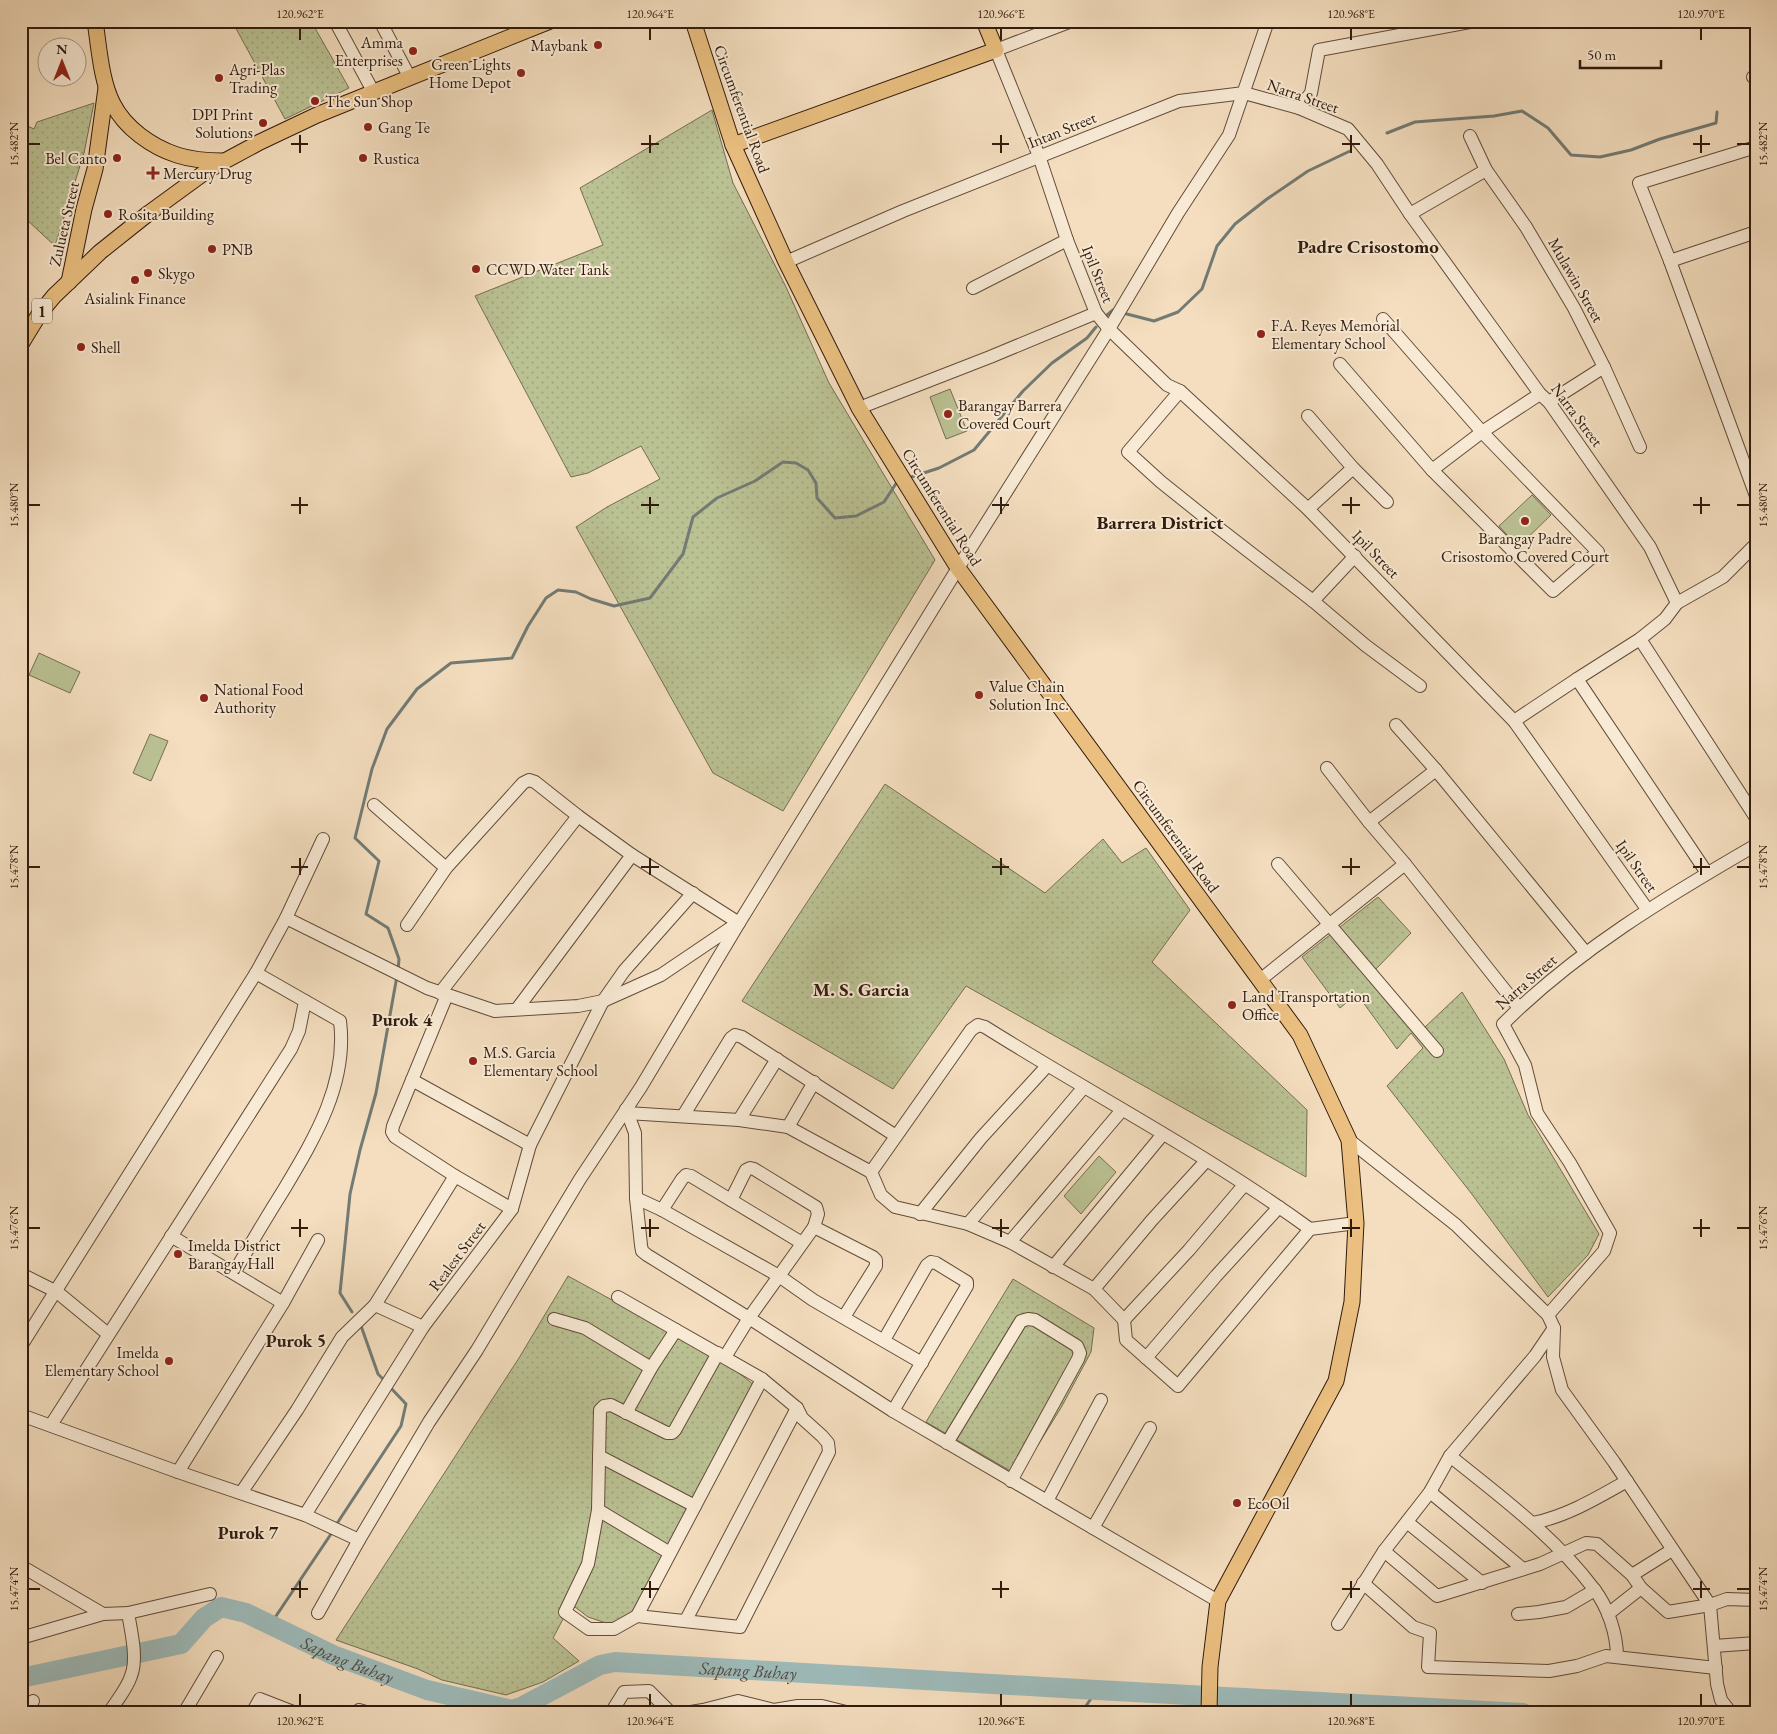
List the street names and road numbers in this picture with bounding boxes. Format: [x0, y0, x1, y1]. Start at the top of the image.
street label: Circumferential Road [709, 42, 775, 177]
street label: Narra Street [1264, 74, 1342, 118]
street label: Intan Street [1025, 107, 1099, 153]
street label: Zulueta Street [44, 180, 84, 268]
street label: Mulawin Street [1543, 234, 1609, 326]
street label: Ipil Street [1077, 242, 1119, 306]
road number: 1 [32, 298, 52, 324]
street label: Narra Street [1546, 379, 1608, 451]
street label: Circumferential Road [897, 444, 987, 570]
street label: Ipil Street [1348, 525, 1404, 583]
street label: Circumferential Road [1128, 775, 1225, 897]
street label: Ipil Street [1611, 835, 1663, 897]
street label: Narra Street [1491, 950, 1561, 1014]
street label: Realest Street [424, 1217, 490, 1295]

